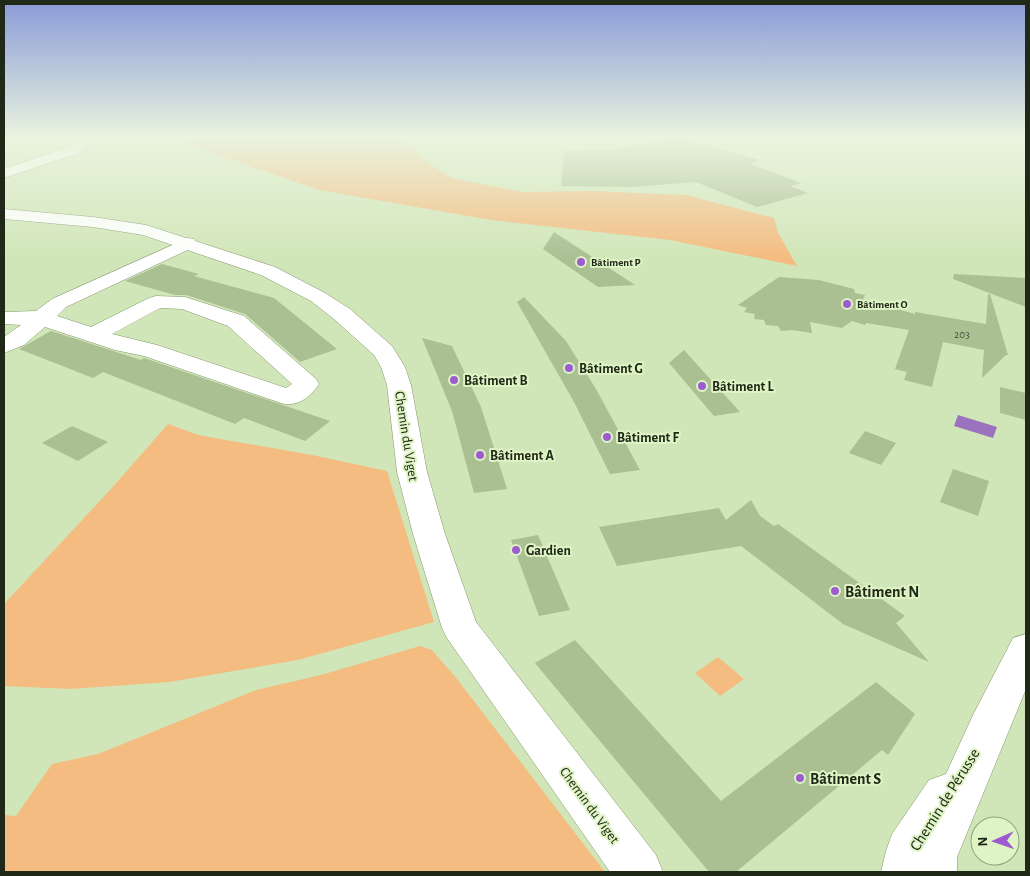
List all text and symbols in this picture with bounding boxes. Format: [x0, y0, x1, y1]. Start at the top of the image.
marker: Bâtiment P [575, 256, 587, 268]
place label: Bâtiment P [591, 257, 641, 268]
marker: Bâtiment O [841, 298, 853, 310]
place label: Bâtiment O [857, 299, 908, 310]
house number: 203 [954, 329, 970, 340]
marker: Bâtiment G [563, 362, 575, 374]
place label: Bâtiment G [579, 362, 643, 376]
marker: Bâtiment B [448, 374, 460, 386]
place label: Bâtiment B [464, 374, 528, 388]
marker: Bâtiment L [696, 380, 708, 392]
place label: Bâtiment L [712, 380, 774, 394]
street label: Chemin du Viget [392, 390, 420, 483]
marker: Bâtiment F [601, 431, 613, 443]
place label: Bâtiment F [617, 431, 679, 445]
marker: Bâtiment A [474, 449, 486, 461]
place label: Bâtiment A [490, 449, 554, 463]
marker: Gardien [510, 544, 522, 556]
place label: Gardien [526, 544, 571, 558]
place label: Bâtiment N [845, 584, 919, 600]
marker: Bâtiment N [829, 585, 841, 597]
street label: Chemin de Pérusse [907, 745, 983, 854]
street label: Chemin du Viget [557, 765, 622, 847]
place label: Bâtiment S [810, 771, 881, 787]
marker: Bâtiment S [794, 772, 806, 784]
north arrow [970, 816, 1020, 866]
text: N [976, 836, 990, 847]

